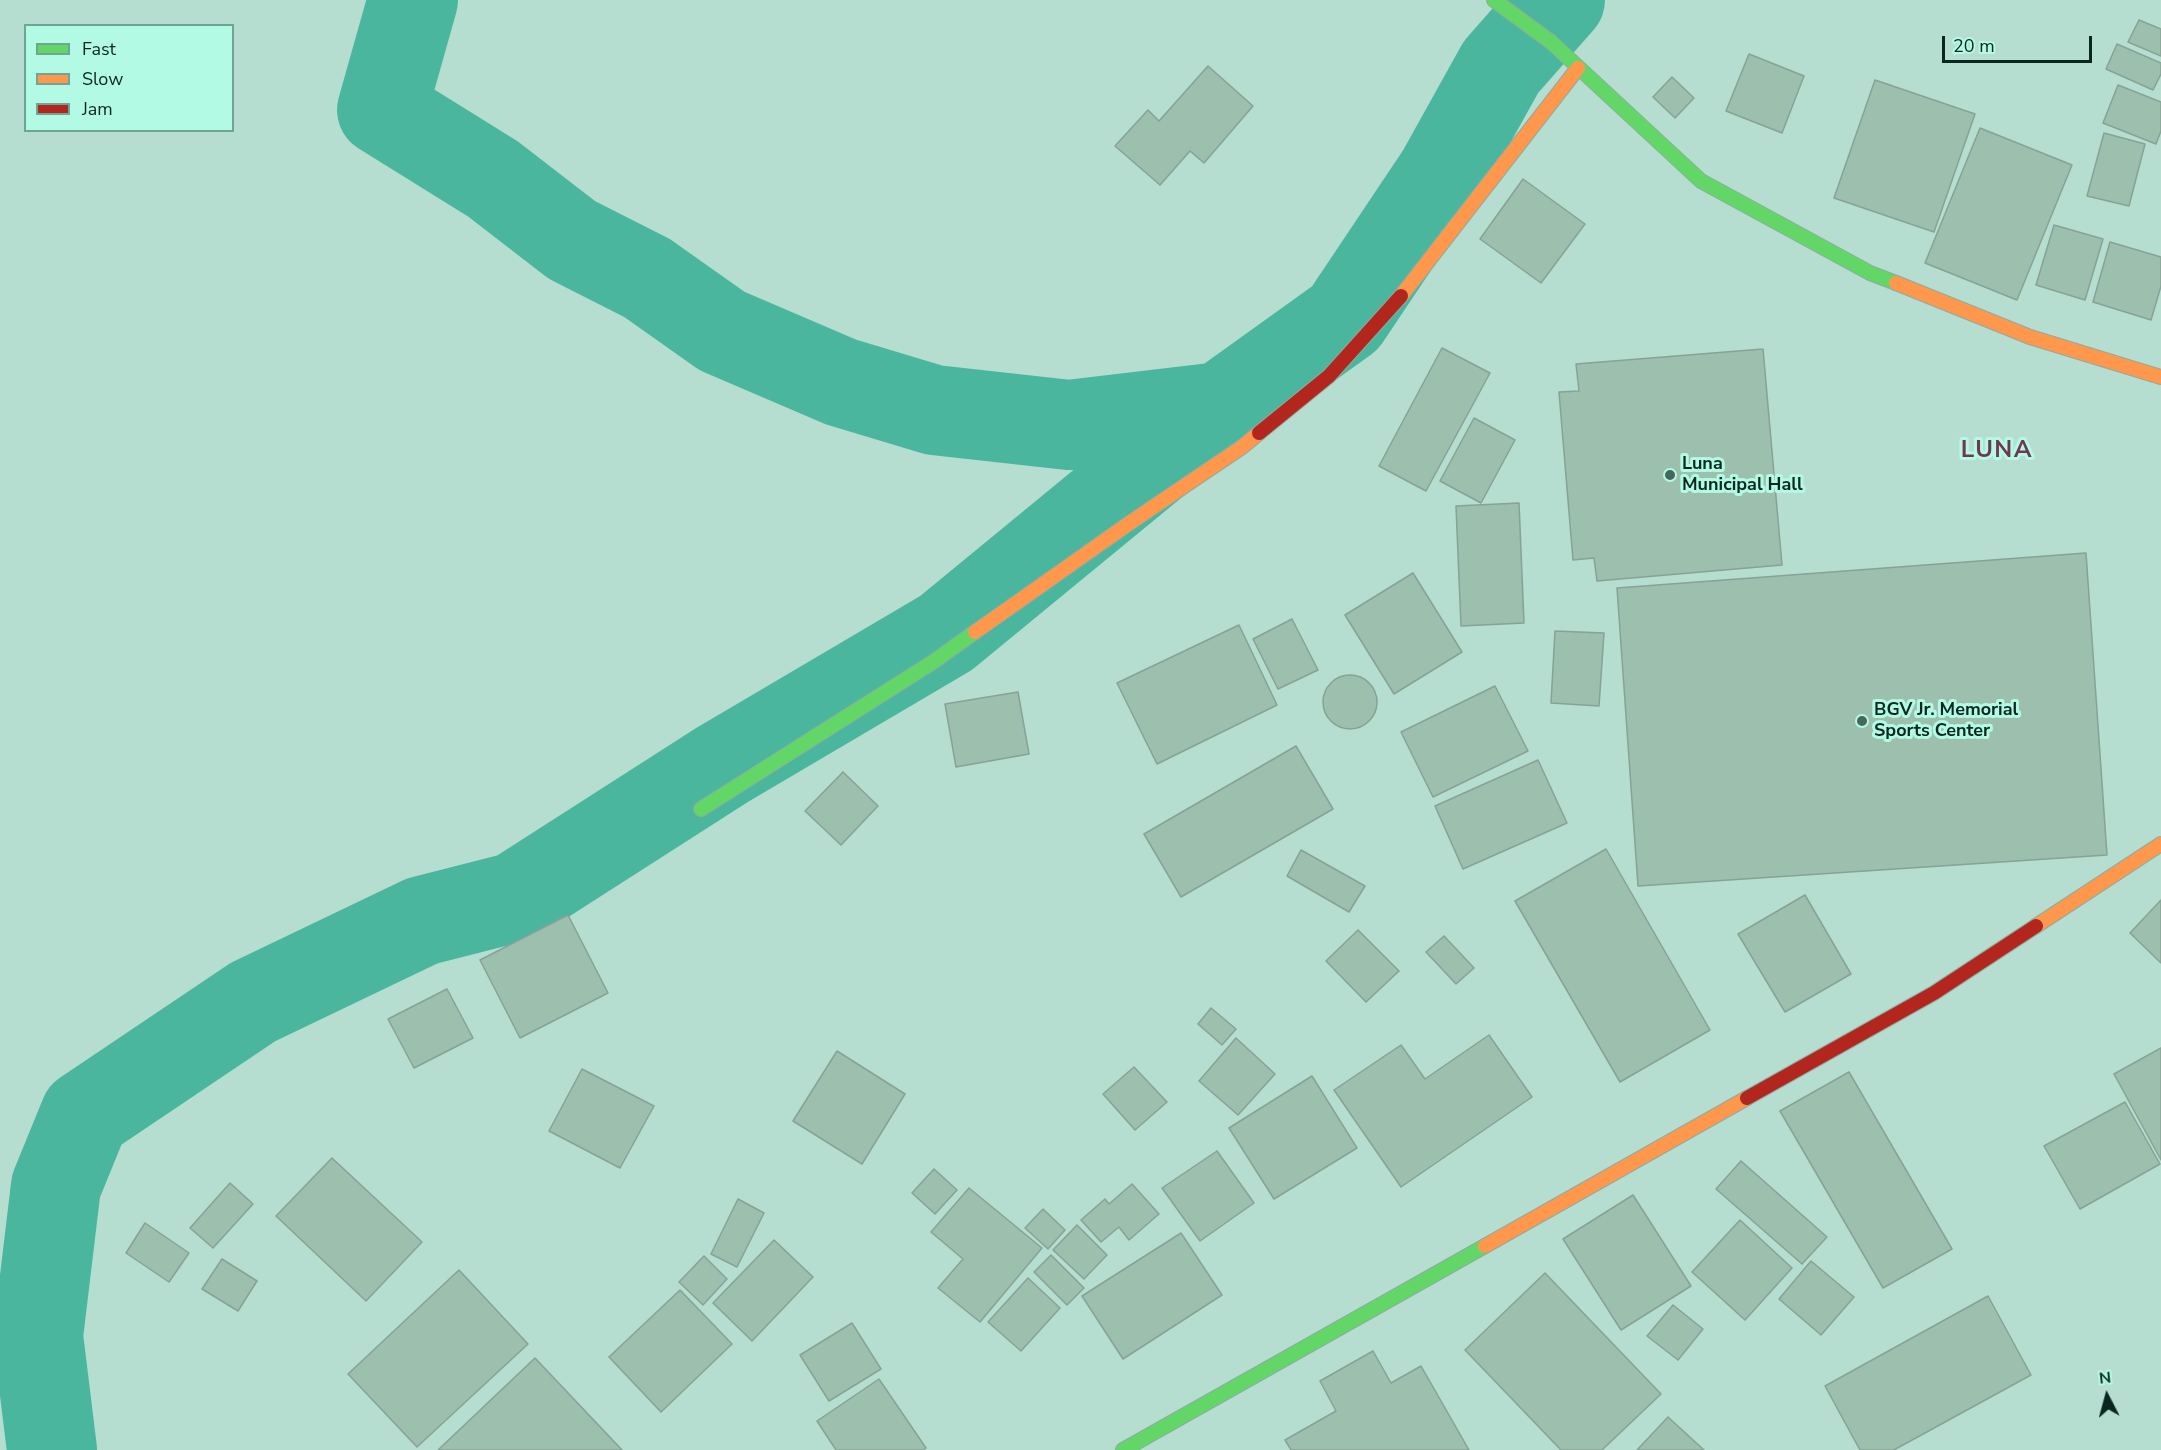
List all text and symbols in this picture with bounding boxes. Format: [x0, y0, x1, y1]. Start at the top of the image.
legend [24, 24, 234, 132]
scale bar [1945, 24, 2095, 62]
text: 20 m [1953, 34, 1995, 58]
text: Fast [82, 37, 116, 61]
text: Slow [82, 67, 123, 91]
text: Jam [82, 97, 113, 121]
district label: LUNA [1961, 437, 2033, 465]
place label: Luna Municipal Hall [1682, 454, 1803, 496]
marker: Luna Municipal Hall [1663, 468, 1677, 482]
place label: BGV Jr. Memorial Sports Center [1874, 700, 2018, 742]
marker: BGV Jr. Memorial Sports Center [1855, 714, 1869, 728]
north arrow [2077, 1366, 2137, 1426]
text: N [2098, 1367, 2112, 1390]

